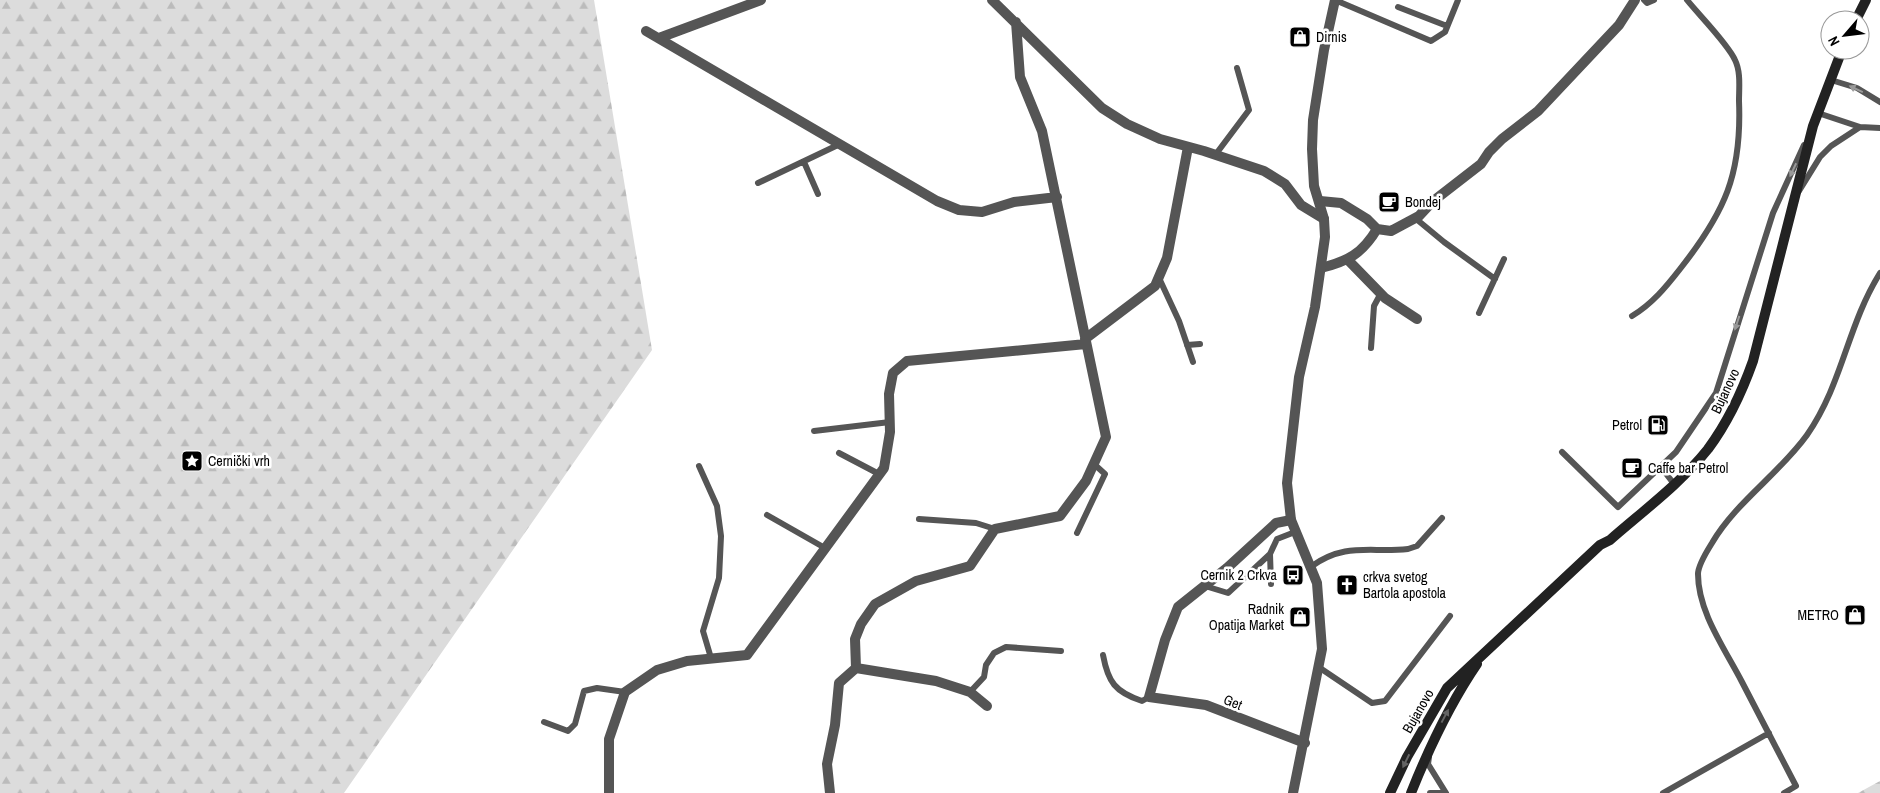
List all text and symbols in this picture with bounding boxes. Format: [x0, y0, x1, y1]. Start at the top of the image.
north arrow [1820, 10, 1870, 60]
shop icon: Dirnis [1288, 25, 1312, 49]
place label: Dirnis [1316, 28, 1347, 46]
text: N [1824, 33, 1843, 49]
one-way arrow [1849, 84, 1863, 92]
one-way arrow [1788, 163, 1796, 177]
cafe icon: Bondej [1377, 190, 1401, 214]
place label: Bondej [1405, 193, 1441, 211]
one-way arrow [1733, 315, 1740, 330]
street label: Bujanovo [1707, 366, 1743, 416]
fuel station icon: Petrol [1646, 413, 1670, 437]
place label: Petrol [1612, 416, 1642, 434]
place icon: Cernički vrh [180, 449, 204, 473]
place label: Cernički vrh [208, 452, 270, 470]
cafe icon: Caffe bar Petrol [1620, 456, 1644, 480]
place label: Caffe bar Petrol [1648, 459, 1728, 477]
bus stop icon: Cernik 2 Crkva [1281, 563, 1305, 587]
place label: Cernik 2 Crkva [1200, 566, 1278, 584]
place label: crkva svetog Bartola apostola [1363, 568, 1447, 602]
church icon: crkva svetog Bartola apostola [1335, 573, 1359, 597]
place label: Radnik Opatija Market [1209, 600, 1284, 634]
shop icon: METRO [1843, 603, 1867, 627]
shop icon: Radnik Opatija Market [1288, 605, 1312, 629]
place label: METRO [1798, 606, 1839, 624]
street label: Bujanovo [1398, 686, 1438, 736]
street label: Get [1221, 690, 1245, 714]
one-way arrow [1441, 709, 1449, 724]
one-way arrow [1401, 754, 1409, 768]

